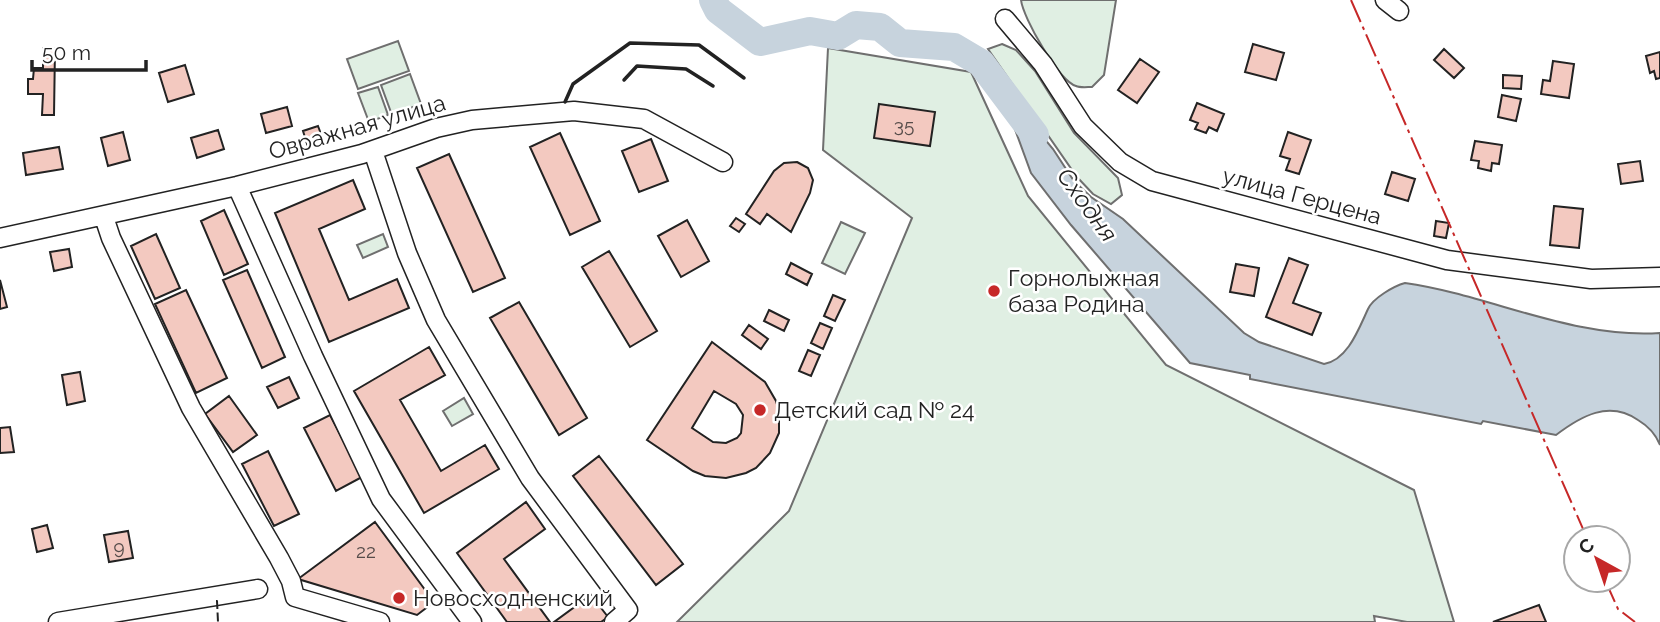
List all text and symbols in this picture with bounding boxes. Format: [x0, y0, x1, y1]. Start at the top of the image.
scale bar [32, 28, 145, 72]
text: 50 m [42, 40, 91, 65]
street label: Овражная улица [265, 88, 448, 165]
house number: 35 [894, 114, 914, 136]
street label: улица Герцена [1220, 161, 1384, 230]
water label: Сходня [1051, 162, 1124, 247]
place label: Горнолыжная база Родина [1008, 264, 1160, 317]
marker: Горнолыжная база Родина [986, 283, 1002, 299]
place label: Детский сад № 24 [774, 396, 974, 423]
marker: Детский сад № 24 [752, 402, 768, 418]
north arrow [1562, 524, 1632, 594]
text: С [1574, 533, 1598, 559]
house number: 9 [113, 536, 125, 558]
house number: 22 [356, 540, 376, 562]
place label: Новосходненский [413, 584, 613, 611]
marker: Новосходненский [391, 590, 407, 606]

